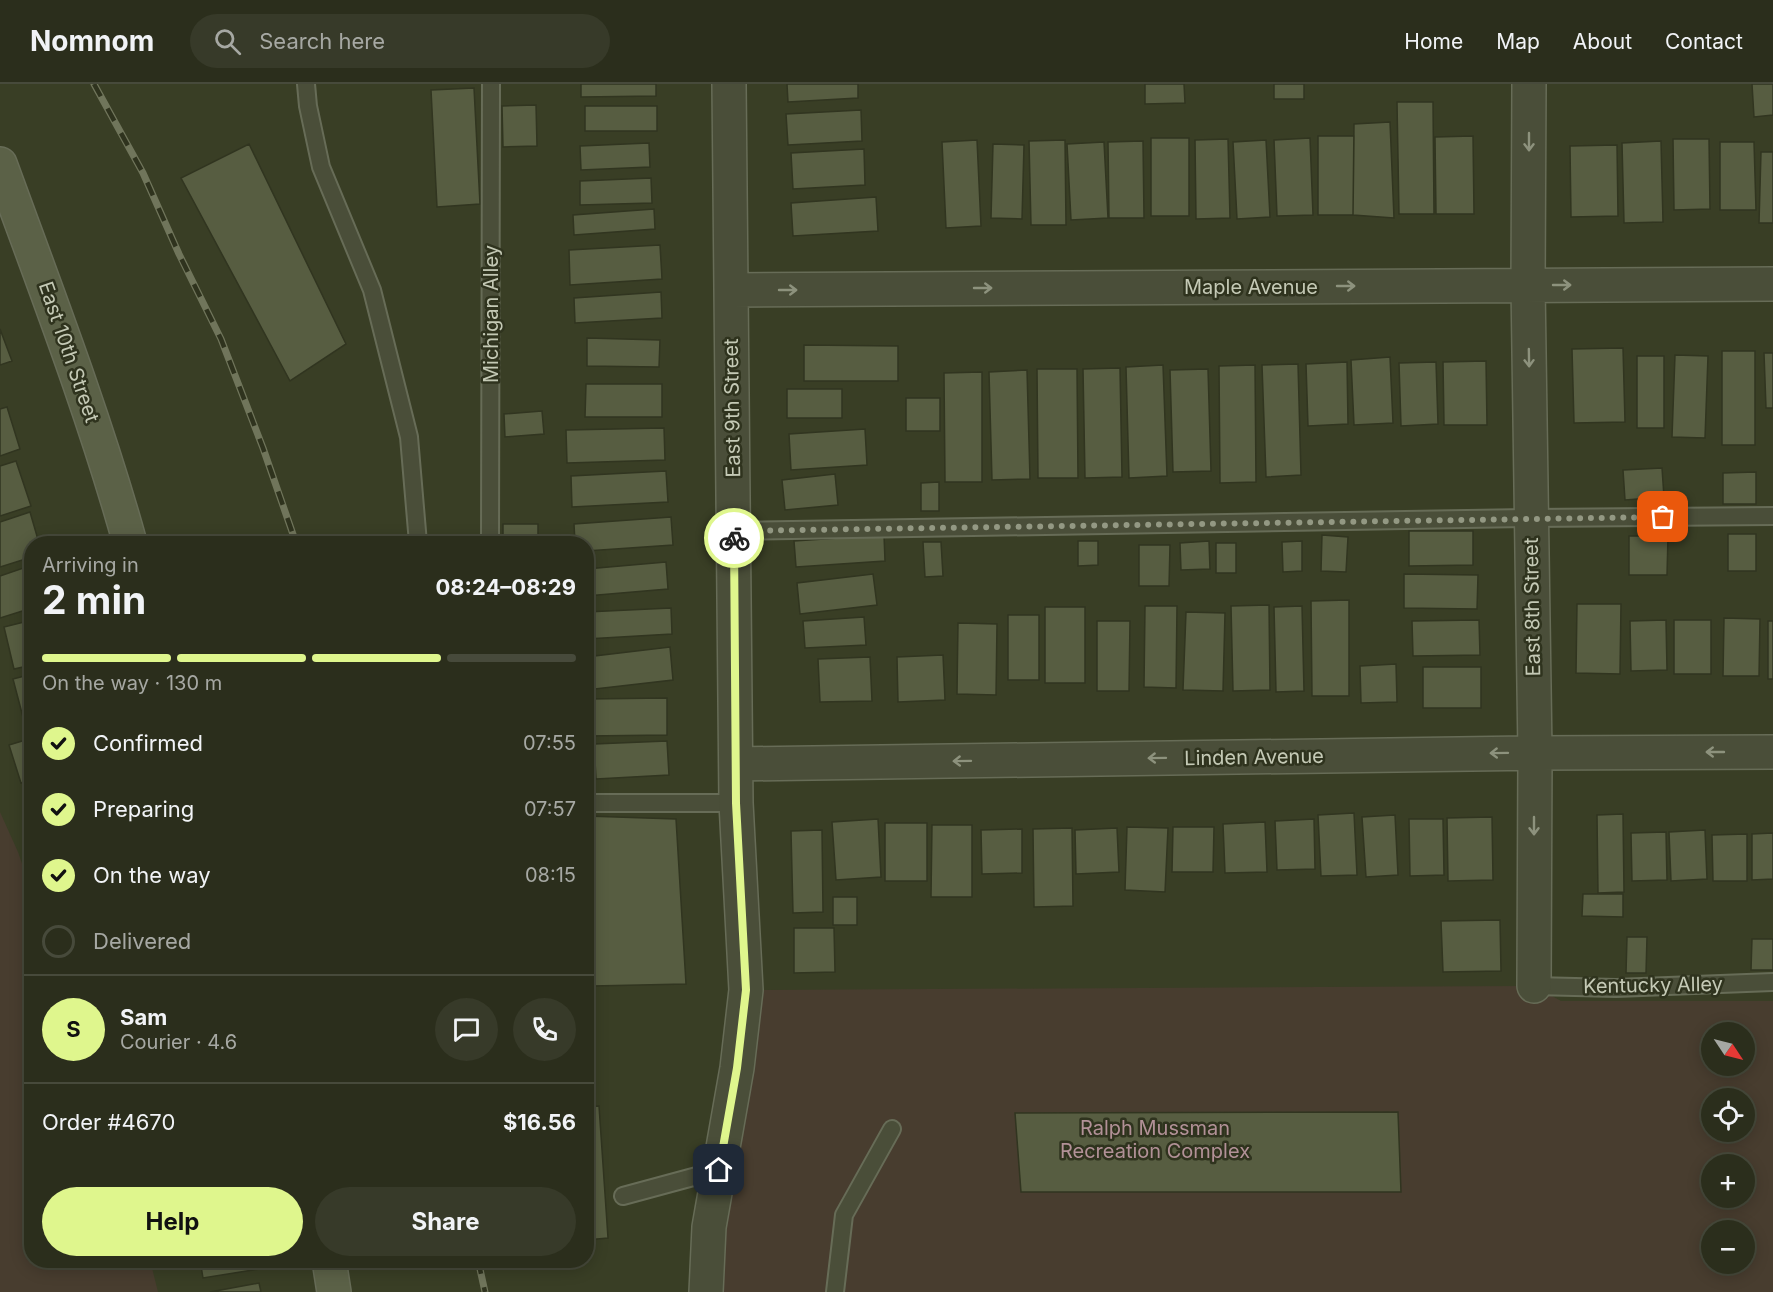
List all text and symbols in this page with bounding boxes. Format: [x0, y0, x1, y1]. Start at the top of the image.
search box [190, 14, 610, 68]
text: Nomnom [30, 24, 154, 58]
icon: search [211, 25, 244, 58]
text: Search here [259, 28, 385, 54]
text: Home [1404, 29, 1463, 54]
text: Map [1496, 29, 1540, 54]
text: About [1573, 29, 1632, 54]
text: Contact [1665, 29, 1743, 54]
one-way arrow [1523, 132, 1535, 152]
street label: Michigan Alley [479, 245, 503, 383]
street label: Maple Avenue [1184, 275, 1318, 299]
street label: East 10th Street [34, 278, 104, 426]
one-way arrow [1552, 279, 1572, 291]
one-way arrow [1336, 280, 1356, 292]
one-way arrow [973, 282, 993, 294]
one-way arrow [778, 284, 798, 296]
street label: East 9th Street [719, 338, 745, 478]
one-way arrow [1523, 348, 1535, 368]
pin [1637, 491, 1688, 542]
icon: bag [1646, 500, 1679, 533]
courier [704, 508, 764, 568]
icon: bike [718, 522, 751, 555]
street label: East 8th Street [1519, 537, 1545, 677]
text: Arriving in [42, 553, 139, 577]
text: 08:24–08:29 [435, 574, 576, 600]
text: 2 min [42, 576, 146, 623]
text: On the way · 130 m [42, 671, 222, 695]
icon: check [42, 727, 75, 760]
text: Confirmed [93, 730, 203, 756]
text: 07:55 [523, 731, 576, 755]
street label: Linden Avenue [1184, 744, 1324, 770]
one-way arrow [1705, 746, 1725, 758]
one-way arrow [1489, 747, 1509, 759]
one-way arrow [1147, 752, 1167, 764]
one-way arrow [952, 755, 972, 767]
icon: check [42, 793, 75, 826]
text: Preparing [93, 796, 194, 822]
text: 07:57 [524, 797, 576, 821]
one-way arrow [1529, 816, 1540, 836]
icon: check [42, 859, 75, 892]
text: On the way [93, 862, 211, 888]
text: 08:15 [525, 863, 576, 887]
text: Delivered [93, 928, 191, 954]
street label: Kentucky Alley [1583, 972, 1723, 998]
button: chat [435, 998, 498, 1061]
button: phone [513, 998, 576, 1061]
text: Sam [120, 1004, 167, 1030]
text: S [66, 1016, 81, 1042]
north arrow [1701, 1022, 1755, 1076]
map controls [1701, 1022, 1755, 1274]
text: Courier · 4.6 [120, 1030, 237, 1054]
button: locate [1701, 1088, 1755, 1142]
text: Order #4670 [42, 1109, 175, 1135]
text: $16.56 [503, 1109, 576, 1135]
park label: Ralph Mussman Recreation Complex [1060, 1116, 1250, 1163]
pin [693, 1144, 744, 1195]
icon: home [702, 1153, 735, 1186]
button: + [1701, 1154, 1755, 1208]
button: Help [42, 1187, 303, 1256]
button: Share [315, 1187, 576, 1256]
button: − [1701, 1220, 1755, 1274]

